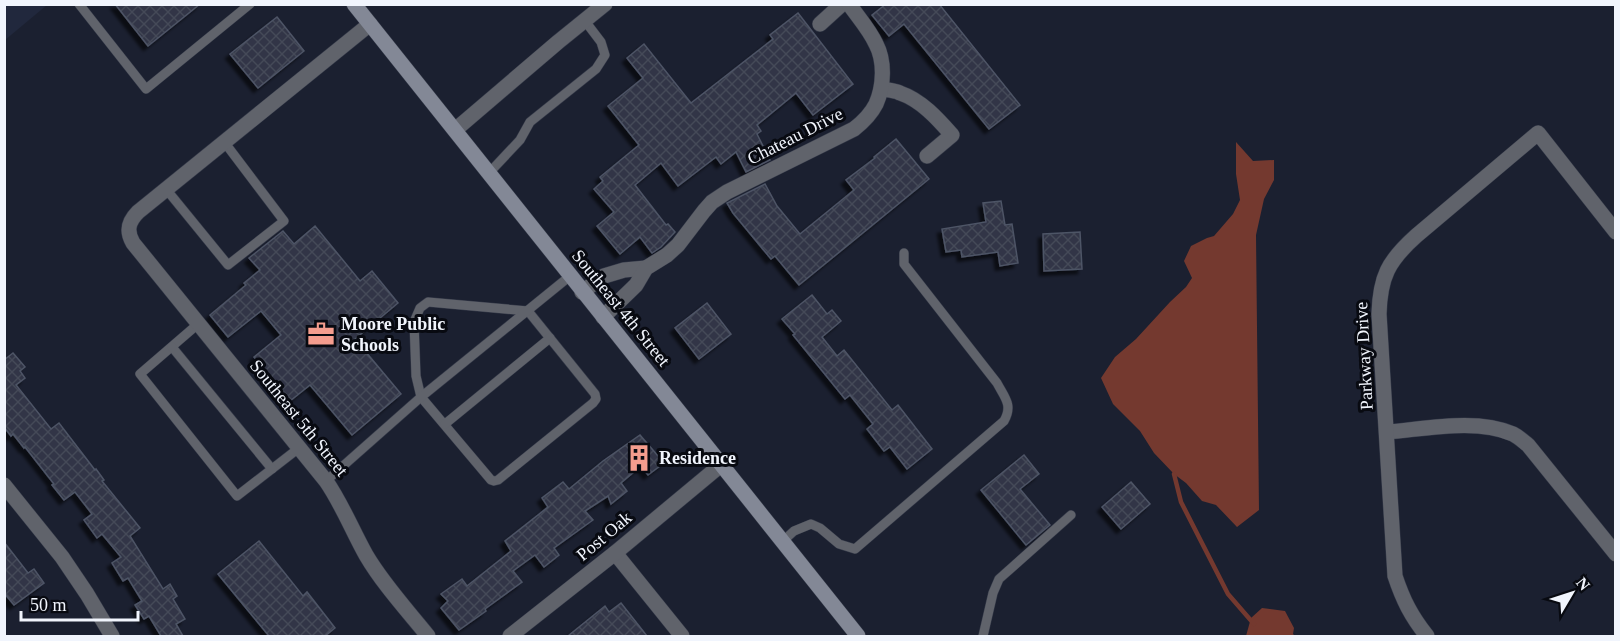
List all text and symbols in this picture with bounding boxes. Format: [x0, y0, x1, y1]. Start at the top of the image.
street label: Chateau Drive [744, 103, 846, 169]
street label: Southeast 4th Street [568, 246, 674, 370]
street label: Parkway Drive [1351, 301, 1377, 411]
place label: Moore Public Schools [341, 314, 445, 355]
office icon: Moore Public Schools [306, 319, 336, 349]
street label: Southeast 5th Street [246, 356, 352, 480]
building icon: Residence [624, 443, 654, 473]
place label: Residence [659, 448, 736, 468]
street label: Post Oak [572, 507, 636, 565]
north arrow [1542, 563, 1602, 623]
text: N [1573, 574, 1594, 594]
scale bar [21, 584, 138, 622]
text: 50 m [30, 595, 67, 615]

